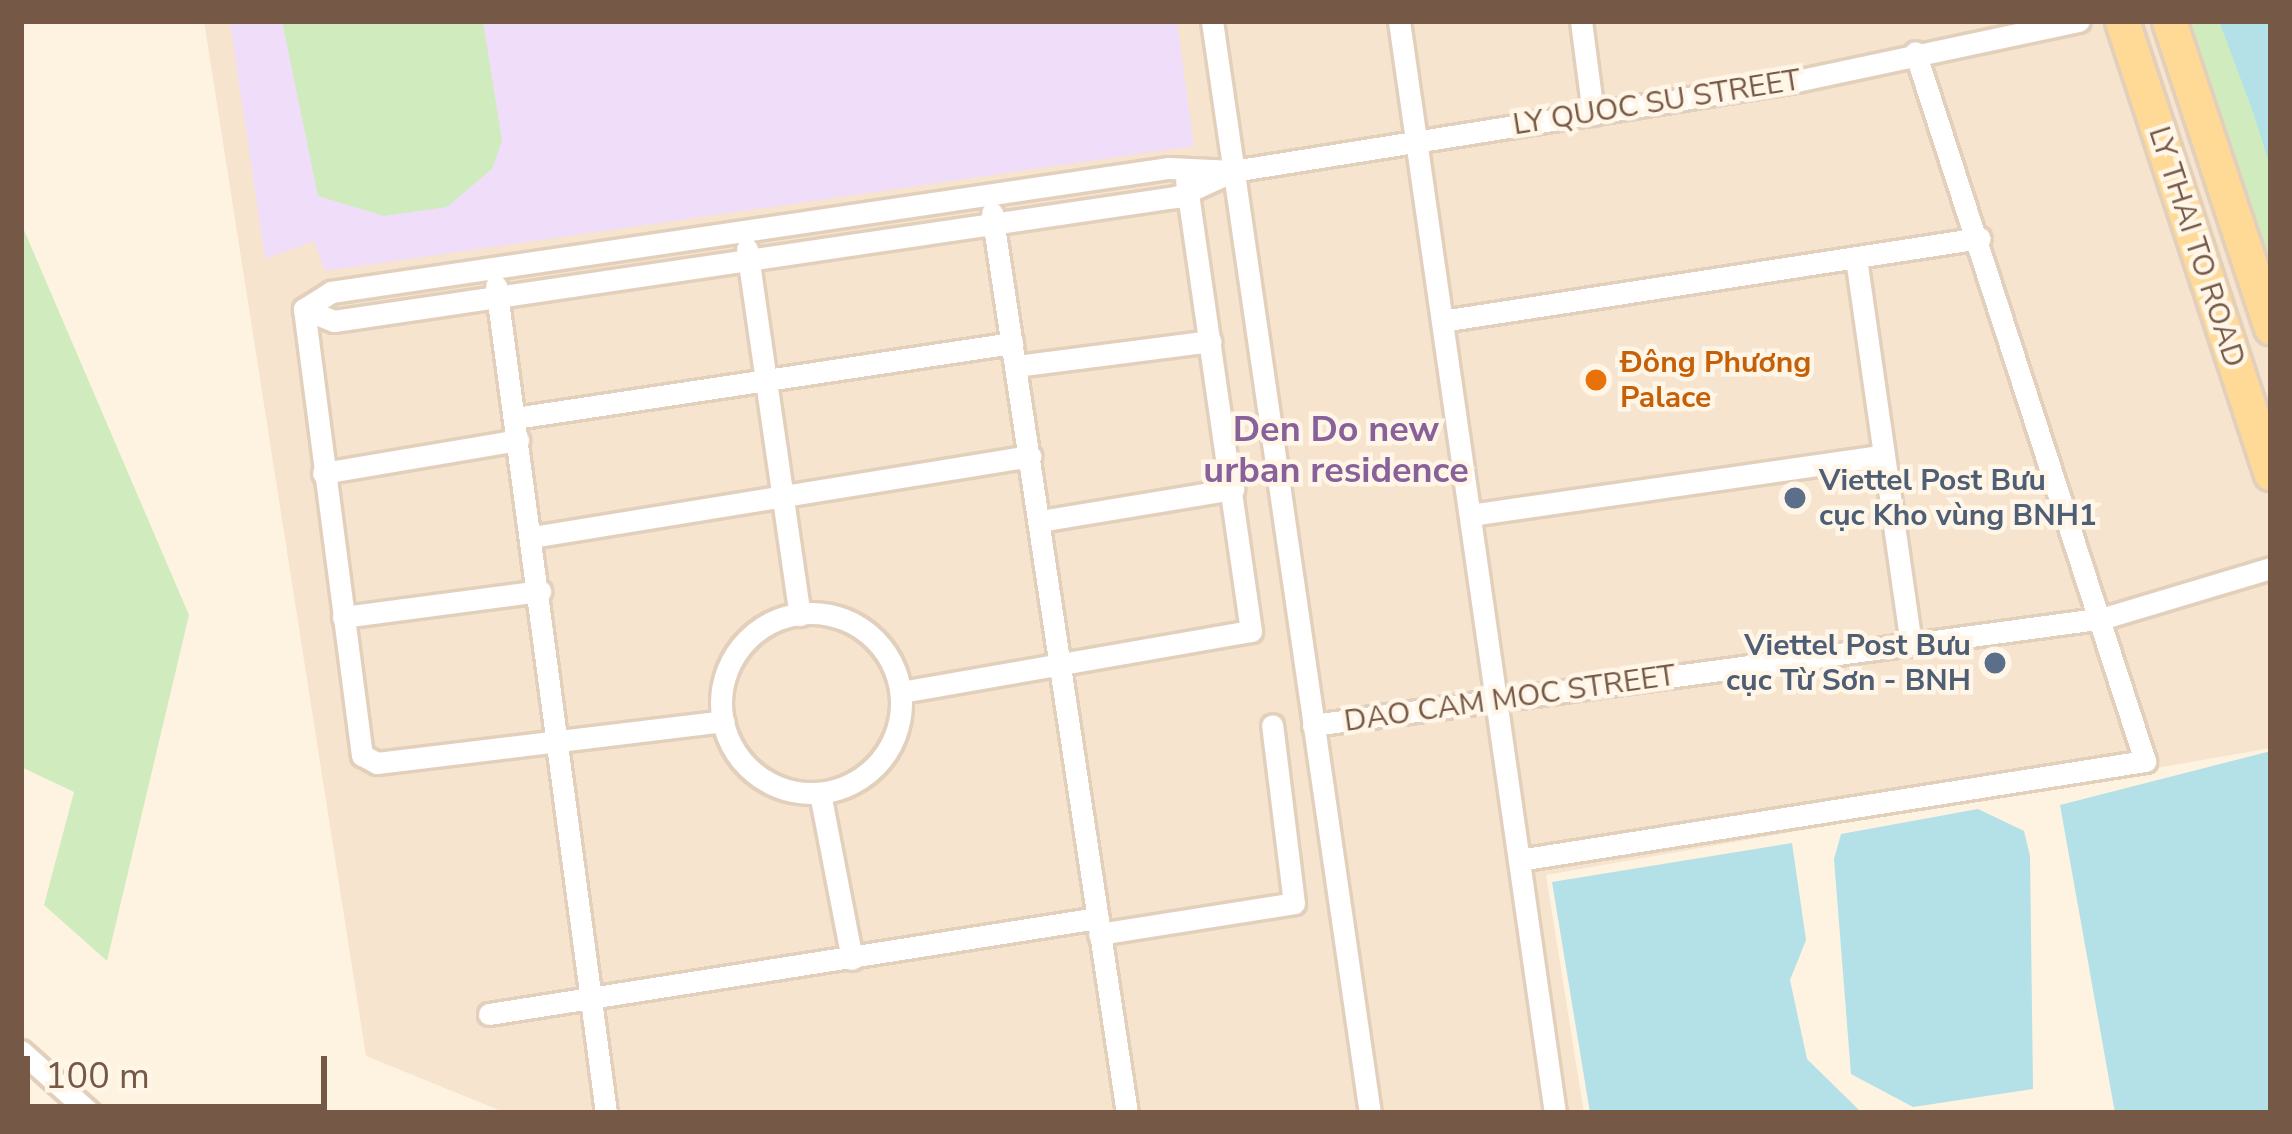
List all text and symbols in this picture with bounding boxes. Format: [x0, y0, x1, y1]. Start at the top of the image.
street label: LY QUOC SU STREET [1511, 62, 1803, 144]
street label: LY THAI TO ROAD [2140, 122, 2252, 372]
place label: Đông Phương Palace [1620, 345, 1811, 416]
marker: Đông Phương Palace [1583, 367, 1609, 393]
district label: Den Do new urban residence [1203, 407, 1469, 492]
place label: Viettel Post Bưu cục Kho vùng BNH1 [1819, 463, 2097, 534]
marker: Viettel Post Bưu cục Kho vùng BNH1 [1782, 485, 1808, 511]
place label: Viettel Post Bưu cục Từ Sơn - BNH [1726, 628, 1971, 698]
marker: Viettel Post Bưu cục Từ Sơn - BNH [1982, 650, 2008, 676]
street label: DAO CAM MOC STREET [1342, 658, 1678, 740]
scale bar [30, 1032, 333, 1106]
text: 100 m [45, 1052, 150, 1101]

